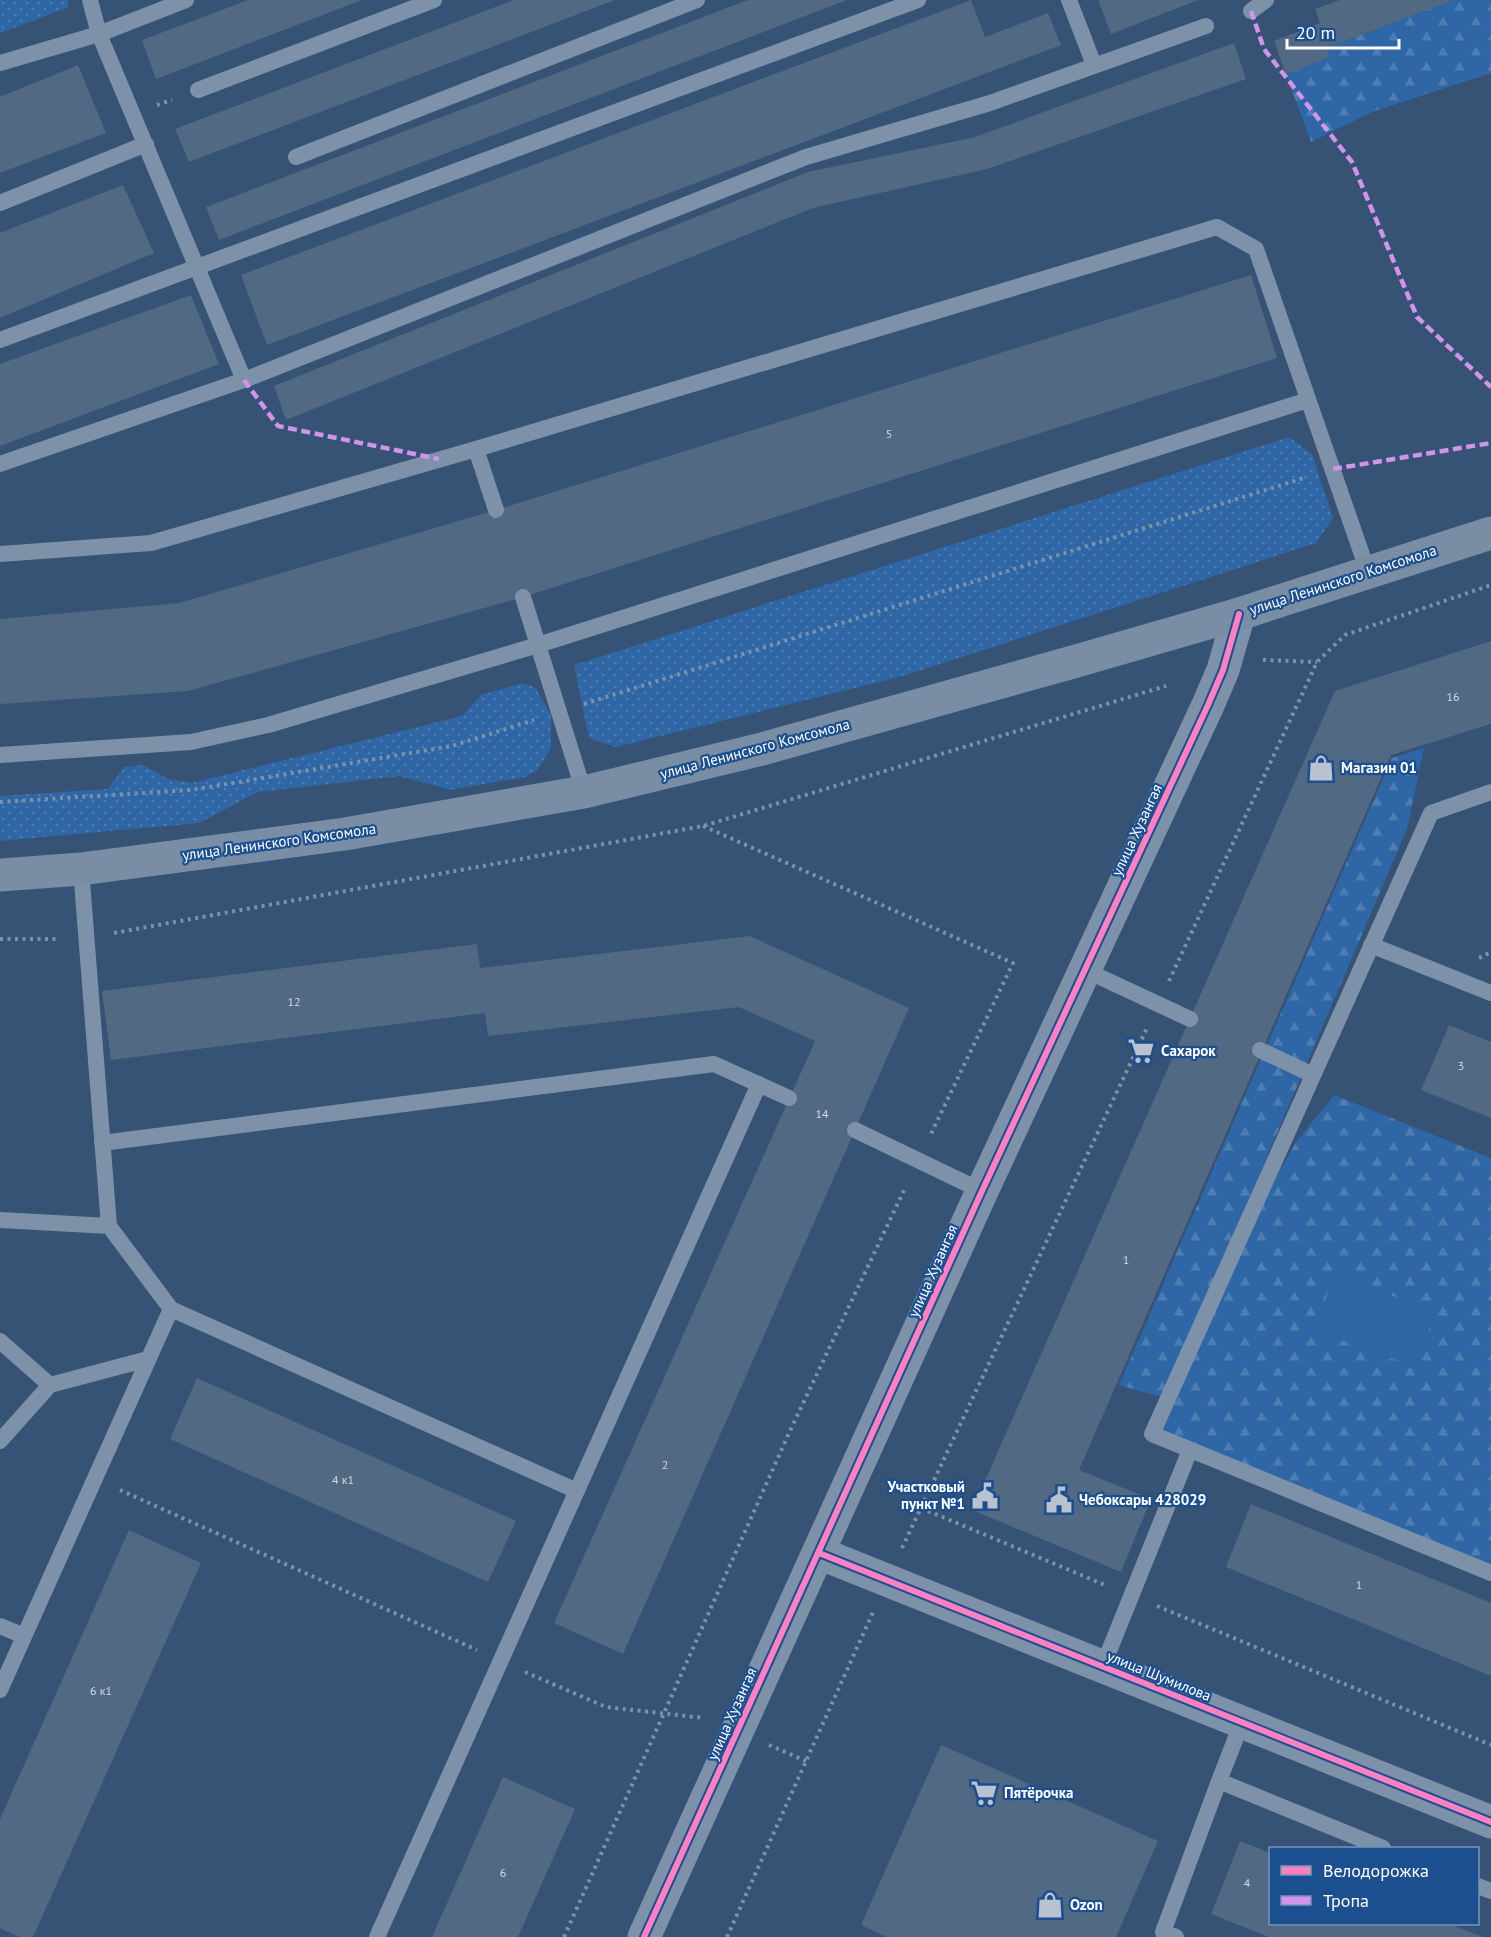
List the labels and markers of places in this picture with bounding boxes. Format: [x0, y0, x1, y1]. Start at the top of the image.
shop icon: Магазин 01 [1306, 753, 1336, 783]
place label: Магазин 01 [1341, 758, 1417, 777]
supermarket icon: Сахарок [1126, 1036, 1156, 1066]
place label: Сахарок [1161, 1041, 1216, 1060]
place label: Участковый пункт №1 [886, 1477, 965, 1513]
public building icon: Участковый пункт №1 [970, 1481, 1000, 1511]
public building icon: Чебоксары 428029 [1044, 1485, 1074, 1515]
place label: Чебоксары 428029 [1079, 1490, 1206, 1509]
supermarket icon: Пятёрочка [969, 1778, 999, 1808]
place label: Пятёрочка [1004, 1783, 1073, 1802]
shop icon: Ozon [1035, 1890, 1065, 1920]
place label: Ozon [1070, 1895, 1103, 1914]

